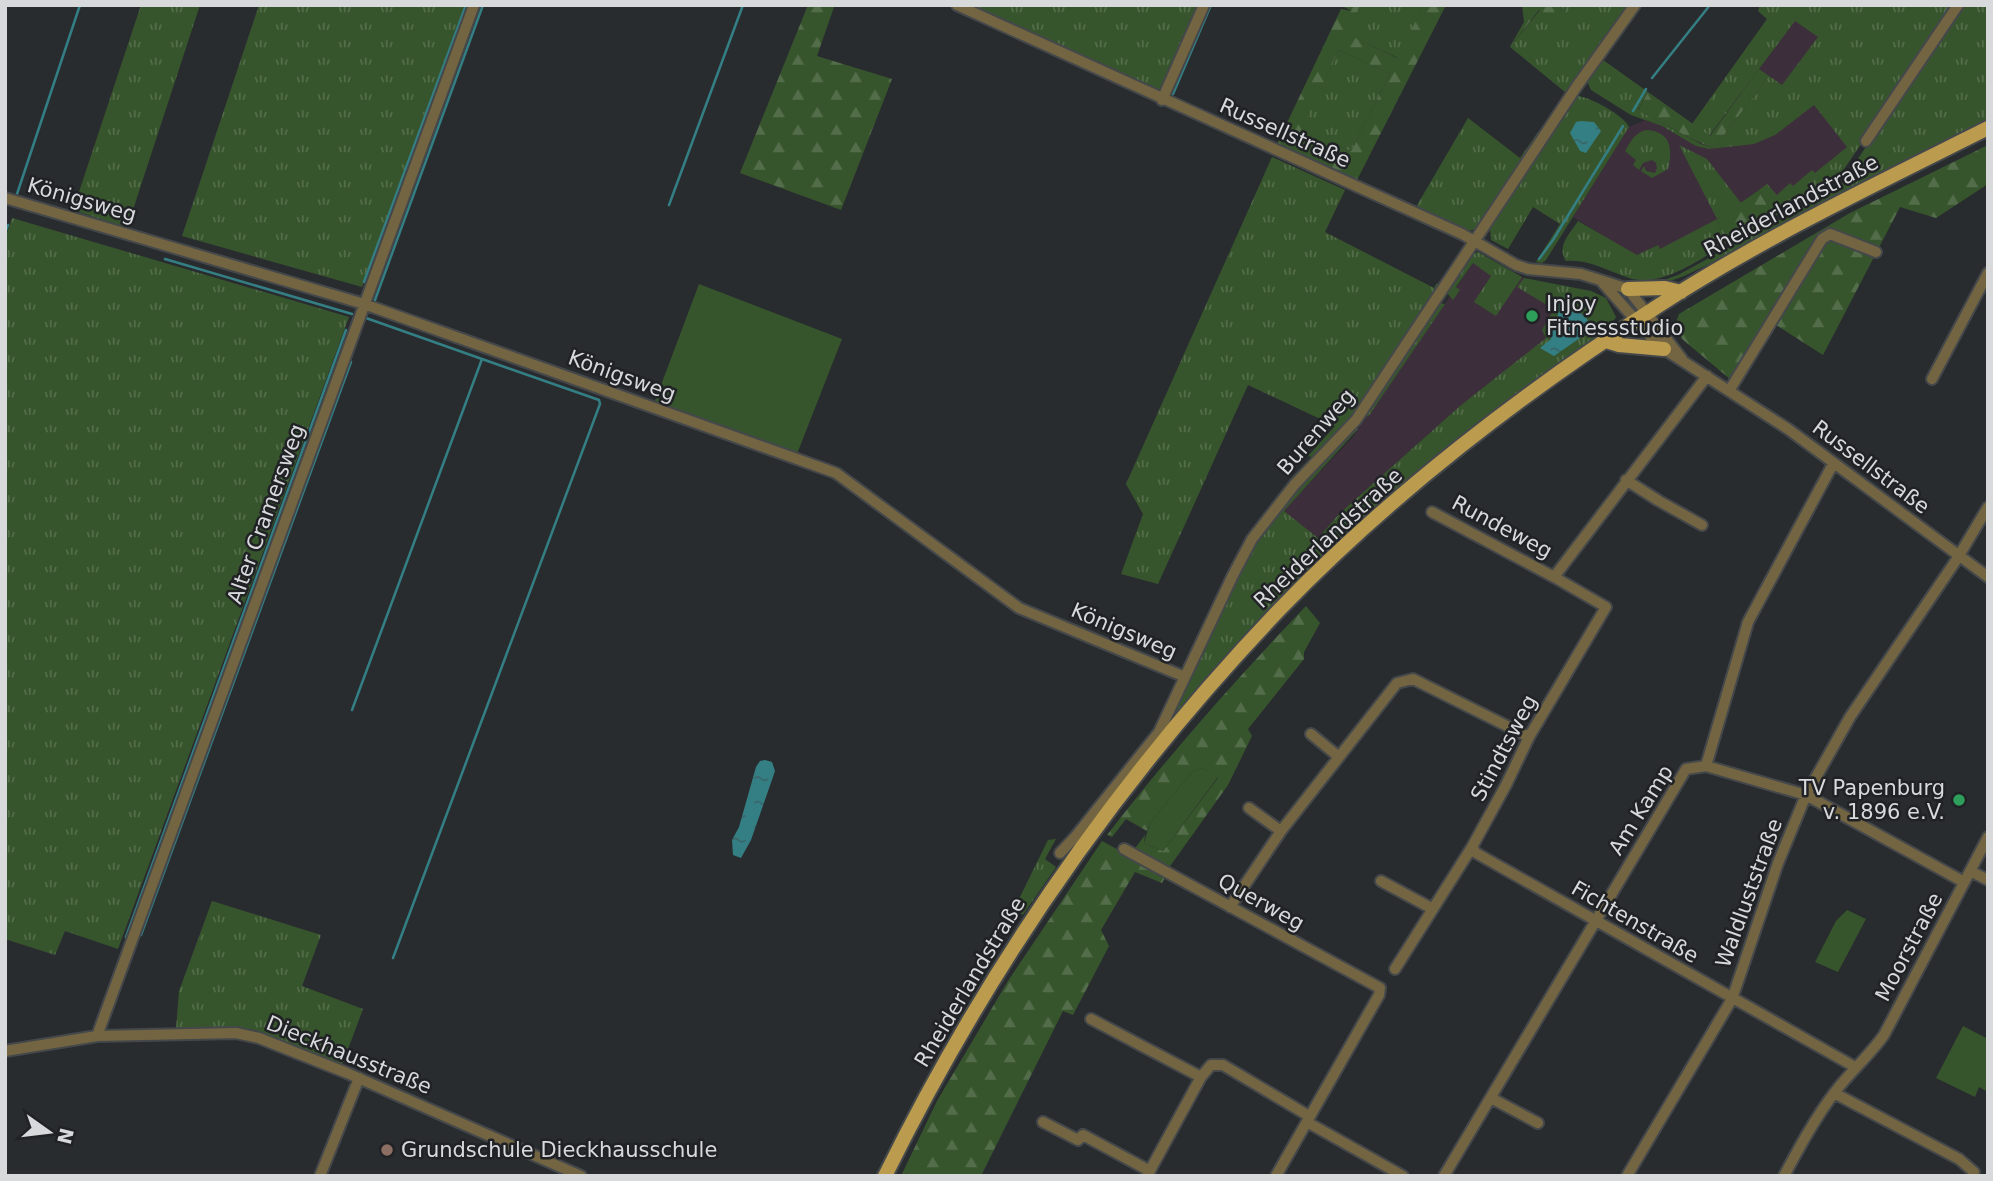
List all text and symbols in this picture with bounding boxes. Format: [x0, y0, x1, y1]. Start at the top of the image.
street label: Russellstraße [1216, 94, 1354, 172]
street label: Rheiderlandstraße [1700, 150, 1882, 262]
street label: Königsweg [25, 173, 139, 227]
place label: Injoy Fitnessstudio [1546, 292, 1683, 340]
marker: Injoy Fitnessstudio [1524, 308, 1540, 324]
street label: Königsweg [565, 345, 679, 407]
street label: Burenweg [1272, 384, 1360, 480]
street label: Russellstraße [1808, 415, 1934, 519]
street label: Alter Cramersweg [222, 421, 310, 607]
street label: Rheiderlandstraße [1249, 463, 1407, 613]
street label: Rundeweg [1448, 491, 1556, 563]
street label: Königsweg [1068, 598, 1180, 664]
street label: Stindtsweg [1466, 691, 1542, 805]
street label: Am Kamp [1604, 761, 1678, 859]
place label: TV Papenburg v. 1896 e.V. [1798, 776, 1945, 824]
marker: TV Papenburg v. 1896 e.V. [1951, 792, 1967, 808]
street label: Waldluststraße [1711, 815, 1787, 971]
street label: Querweg [1214, 869, 1308, 935]
street label: Fichtenstraße [1567, 876, 1703, 968]
street label: Moorstraße [1870, 889, 1948, 1005]
street label: Rheiderlandstraße [910, 893, 1030, 1071]
street label: Dieckhausstraße [263, 1011, 435, 1099]
north arrow [14, 1097, 84, 1167]
text: N [53, 1126, 78, 1146]
place label: Grundschule Dieckhausschule [401, 1138, 717, 1162]
marker: Grundschule Dieckhausschule [379, 1142, 395, 1158]

